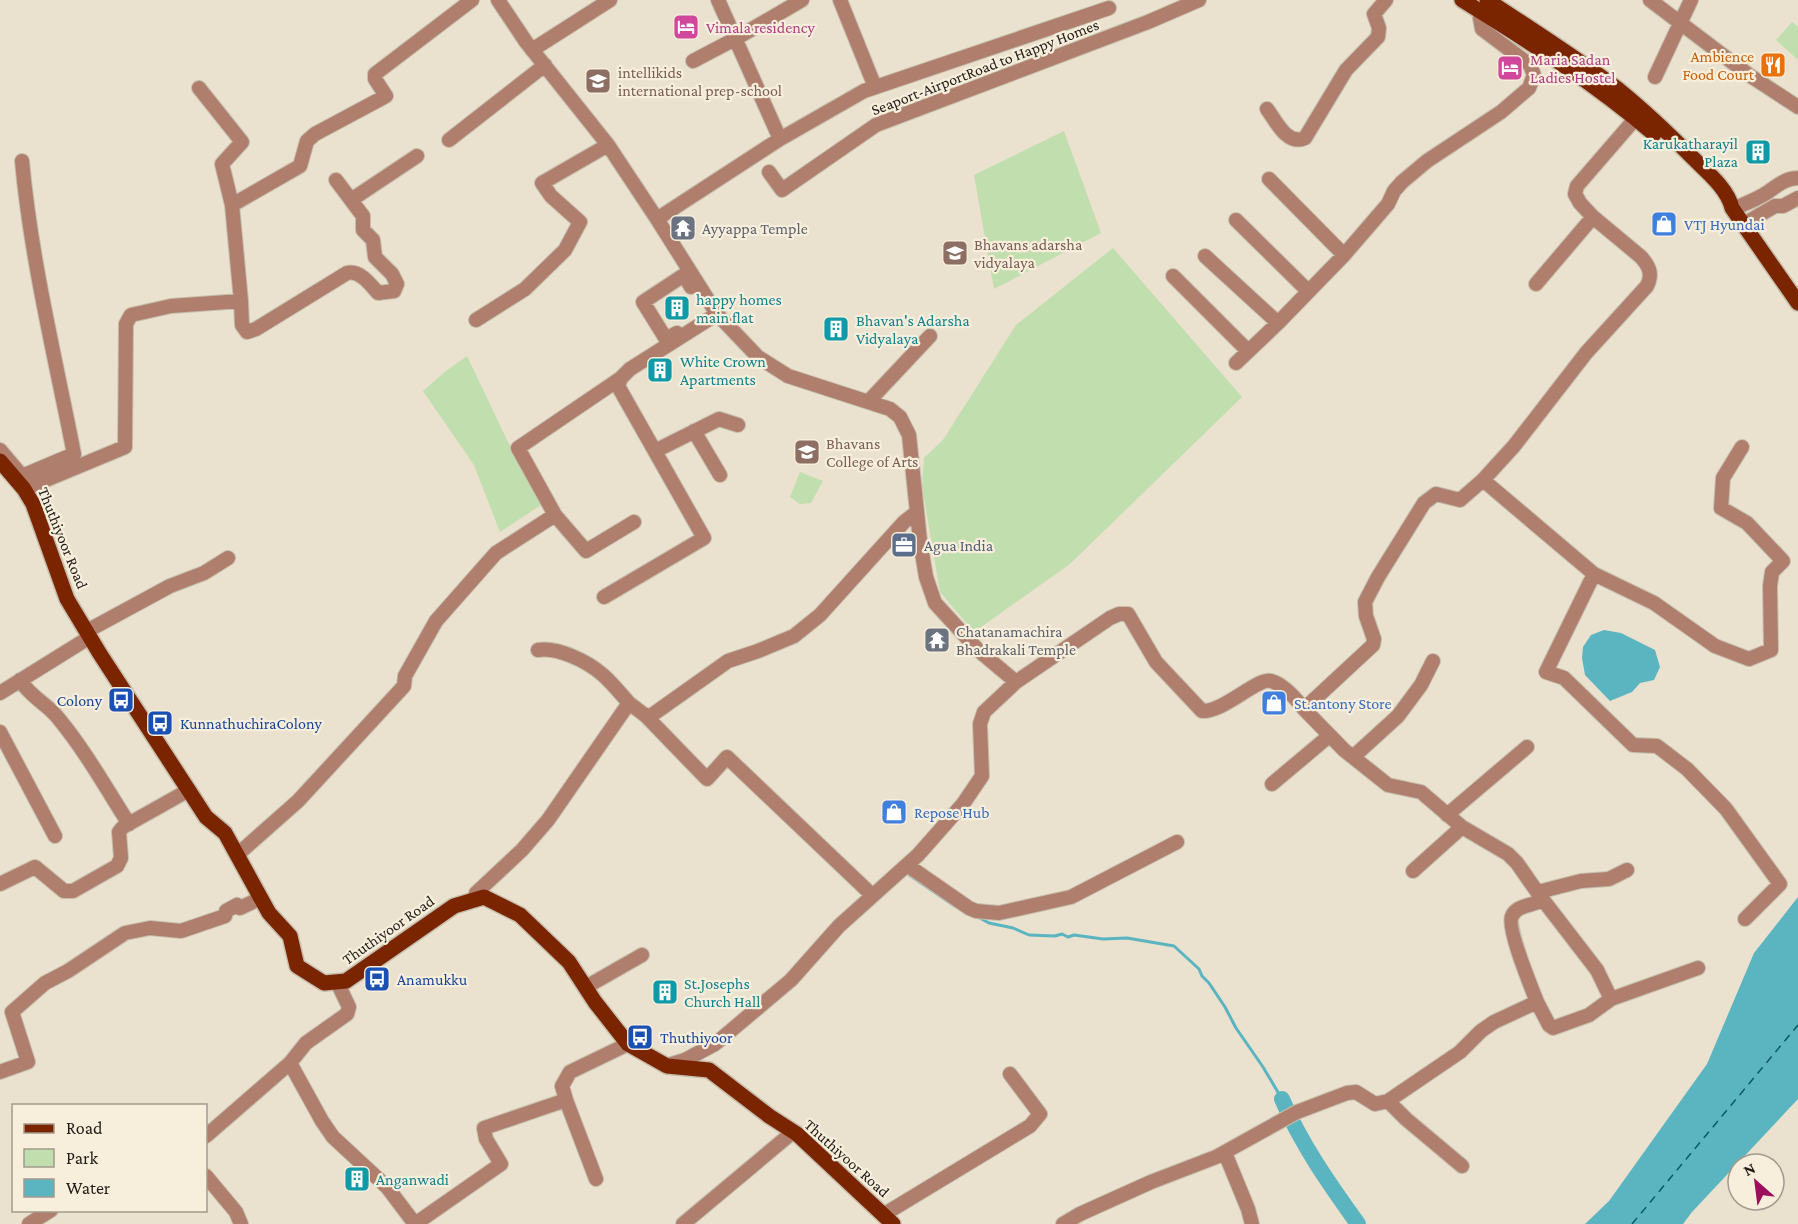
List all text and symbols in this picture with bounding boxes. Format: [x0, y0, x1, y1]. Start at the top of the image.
hotel icon: Vimala residency [671, 12, 701, 42]
street label: Seaport-AirportRoad to Happy Homes [869, 16, 1102, 119]
place label: Vimala residency [706, 19, 815, 37]
place label: Ambience Food Court [1682, 48, 1755, 83]
restaurant icon: Ambience Food Court [1758, 50, 1788, 80]
place label: Maria Sadan Ladies Hostel [1530, 51, 1615, 86]
hotel icon: Maria Sadan Ladies Hostel [1495, 53, 1525, 83]
place label: intellikids international prep-school [618, 64, 782, 100]
school or university icon: intellikids international prep-school [583, 66, 613, 96]
place label: Karukatharayil Plaza [1643, 135, 1739, 170]
building icon: Karukatharayil Plaza [1743, 137, 1773, 167]
shop icon: VTJ Hyundai [1649, 209, 1679, 239]
temple icon: Ayyappa Temple [668, 213, 698, 243]
place label: VTJ Hyundai [1684, 216, 1765, 234]
place label: Ayyappa Temple [702, 220, 808, 238]
place label: Bhavans adarsha vidyalaya [973, 236, 1083, 272]
school or university icon: Bhavans adarsha vidyalaya [940, 238, 970, 268]
place label: happy homes main flat [696, 291, 782, 326]
building icon: happy homes main flat [662, 293, 692, 323]
place label: Bhavan's Adarsha Vidyalaya [856, 312, 970, 348]
building icon: Bhavan's Adarsha Vidyalaya [821, 314, 851, 344]
place label: White Crown Apartments [680, 353, 766, 389]
building icon: White Crown Apartments [645, 355, 675, 385]
place label: Bhavans College of Arts [826, 435, 918, 471]
school or university icon: Bhavans College of Arts [792, 437, 822, 467]
street label: Thuthiyoor Road [34, 485, 91, 592]
office icon: Agua India [889, 530, 919, 560]
place label: Agua India [924, 537, 994, 555]
place label: Chatanamachira Bhadrakali Temple [956, 623, 1076, 659]
temple icon: Chatanamachira Bhadrakali Temple [922, 625, 952, 655]
bus stop icon: Colony [106, 685, 136, 715]
shop icon: St.antony Store [1259, 688, 1289, 718]
place label: Colony [57, 692, 103, 710]
place label: St.antony Store [1294, 695, 1391, 713]
bus stop icon: KunnathuchiraColony [145, 708, 175, 738]
place label: KunnathuchiraColony [180, 715, 323, 733]
shop icon: Repose Hub [879, 797, 909, 827]
place label: Repose Hub [914, 804, 990, 822]
street label: Thuthiyoor Road [339, 892, 438, 969]
bus stop icon: Anamukku [362, 964, 392, 994]
place label: Anamukku [397, 971, 468, 988]
place label: St.Josephs Church Hall [684, 975, 760, 1010]
building icon: St.Josephs Church Hall [650, 977, 680, 1007]
bus stop icon: Thuthiyoor [625, 1022, 655, 1052]
place label: Thuthiyoor [660, 1029, 733, 1047]
legend [12, 1104, 207, 1212]
street label: Thuthiyoor Road [800, 1116, 893, 1202]
text: Road [66, 1118, 103, 1138]
text: Park [66, 1148, 98, 1168]
north arrow [1726, 1152, 1786, 1212]
text: N [1740, 1159, 1758, 1179]
building icon: Anganwadi [342, 1164, 372, 1194]
place label: Anganwadi [376, 1171, 449, 1189]
text: Water [66, 1178, 111, 1198]

